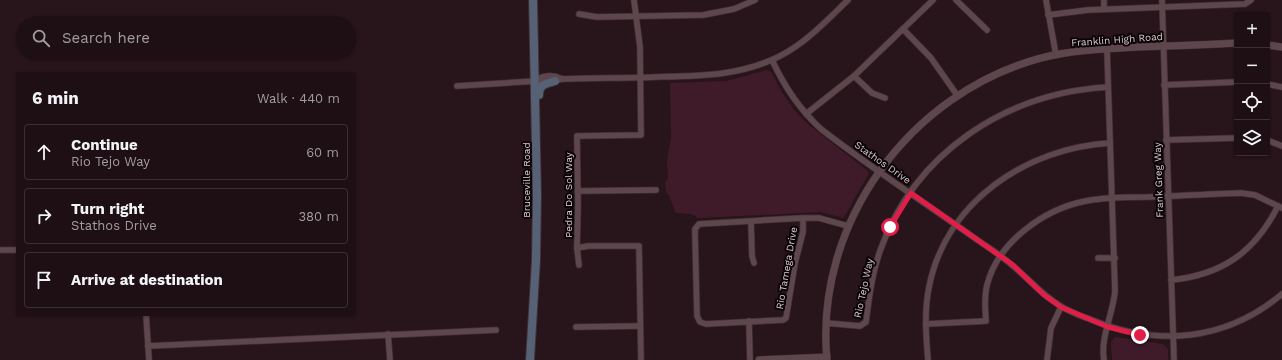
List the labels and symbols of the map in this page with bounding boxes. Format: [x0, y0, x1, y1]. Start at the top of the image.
street label: Franklin High Road [1071, 31, 1163, 48]
street label: Stathos Drive [853, 139, 913, 186]
street label: Frank Greg Way [1152, 141, 1165, 218]
street label: Bruceville Road [521, 142, 532, 218]
street label: Pedra Do Sol Way [563, 151, 574, 238]
route start [881, 218, 899, 236]
street label: Rio Tamega Drive [774, 226, 799, 310]
street label: Rio Tejo Way [852, 256, 875, 319]
route end [1131, 326, 1149, 344]

